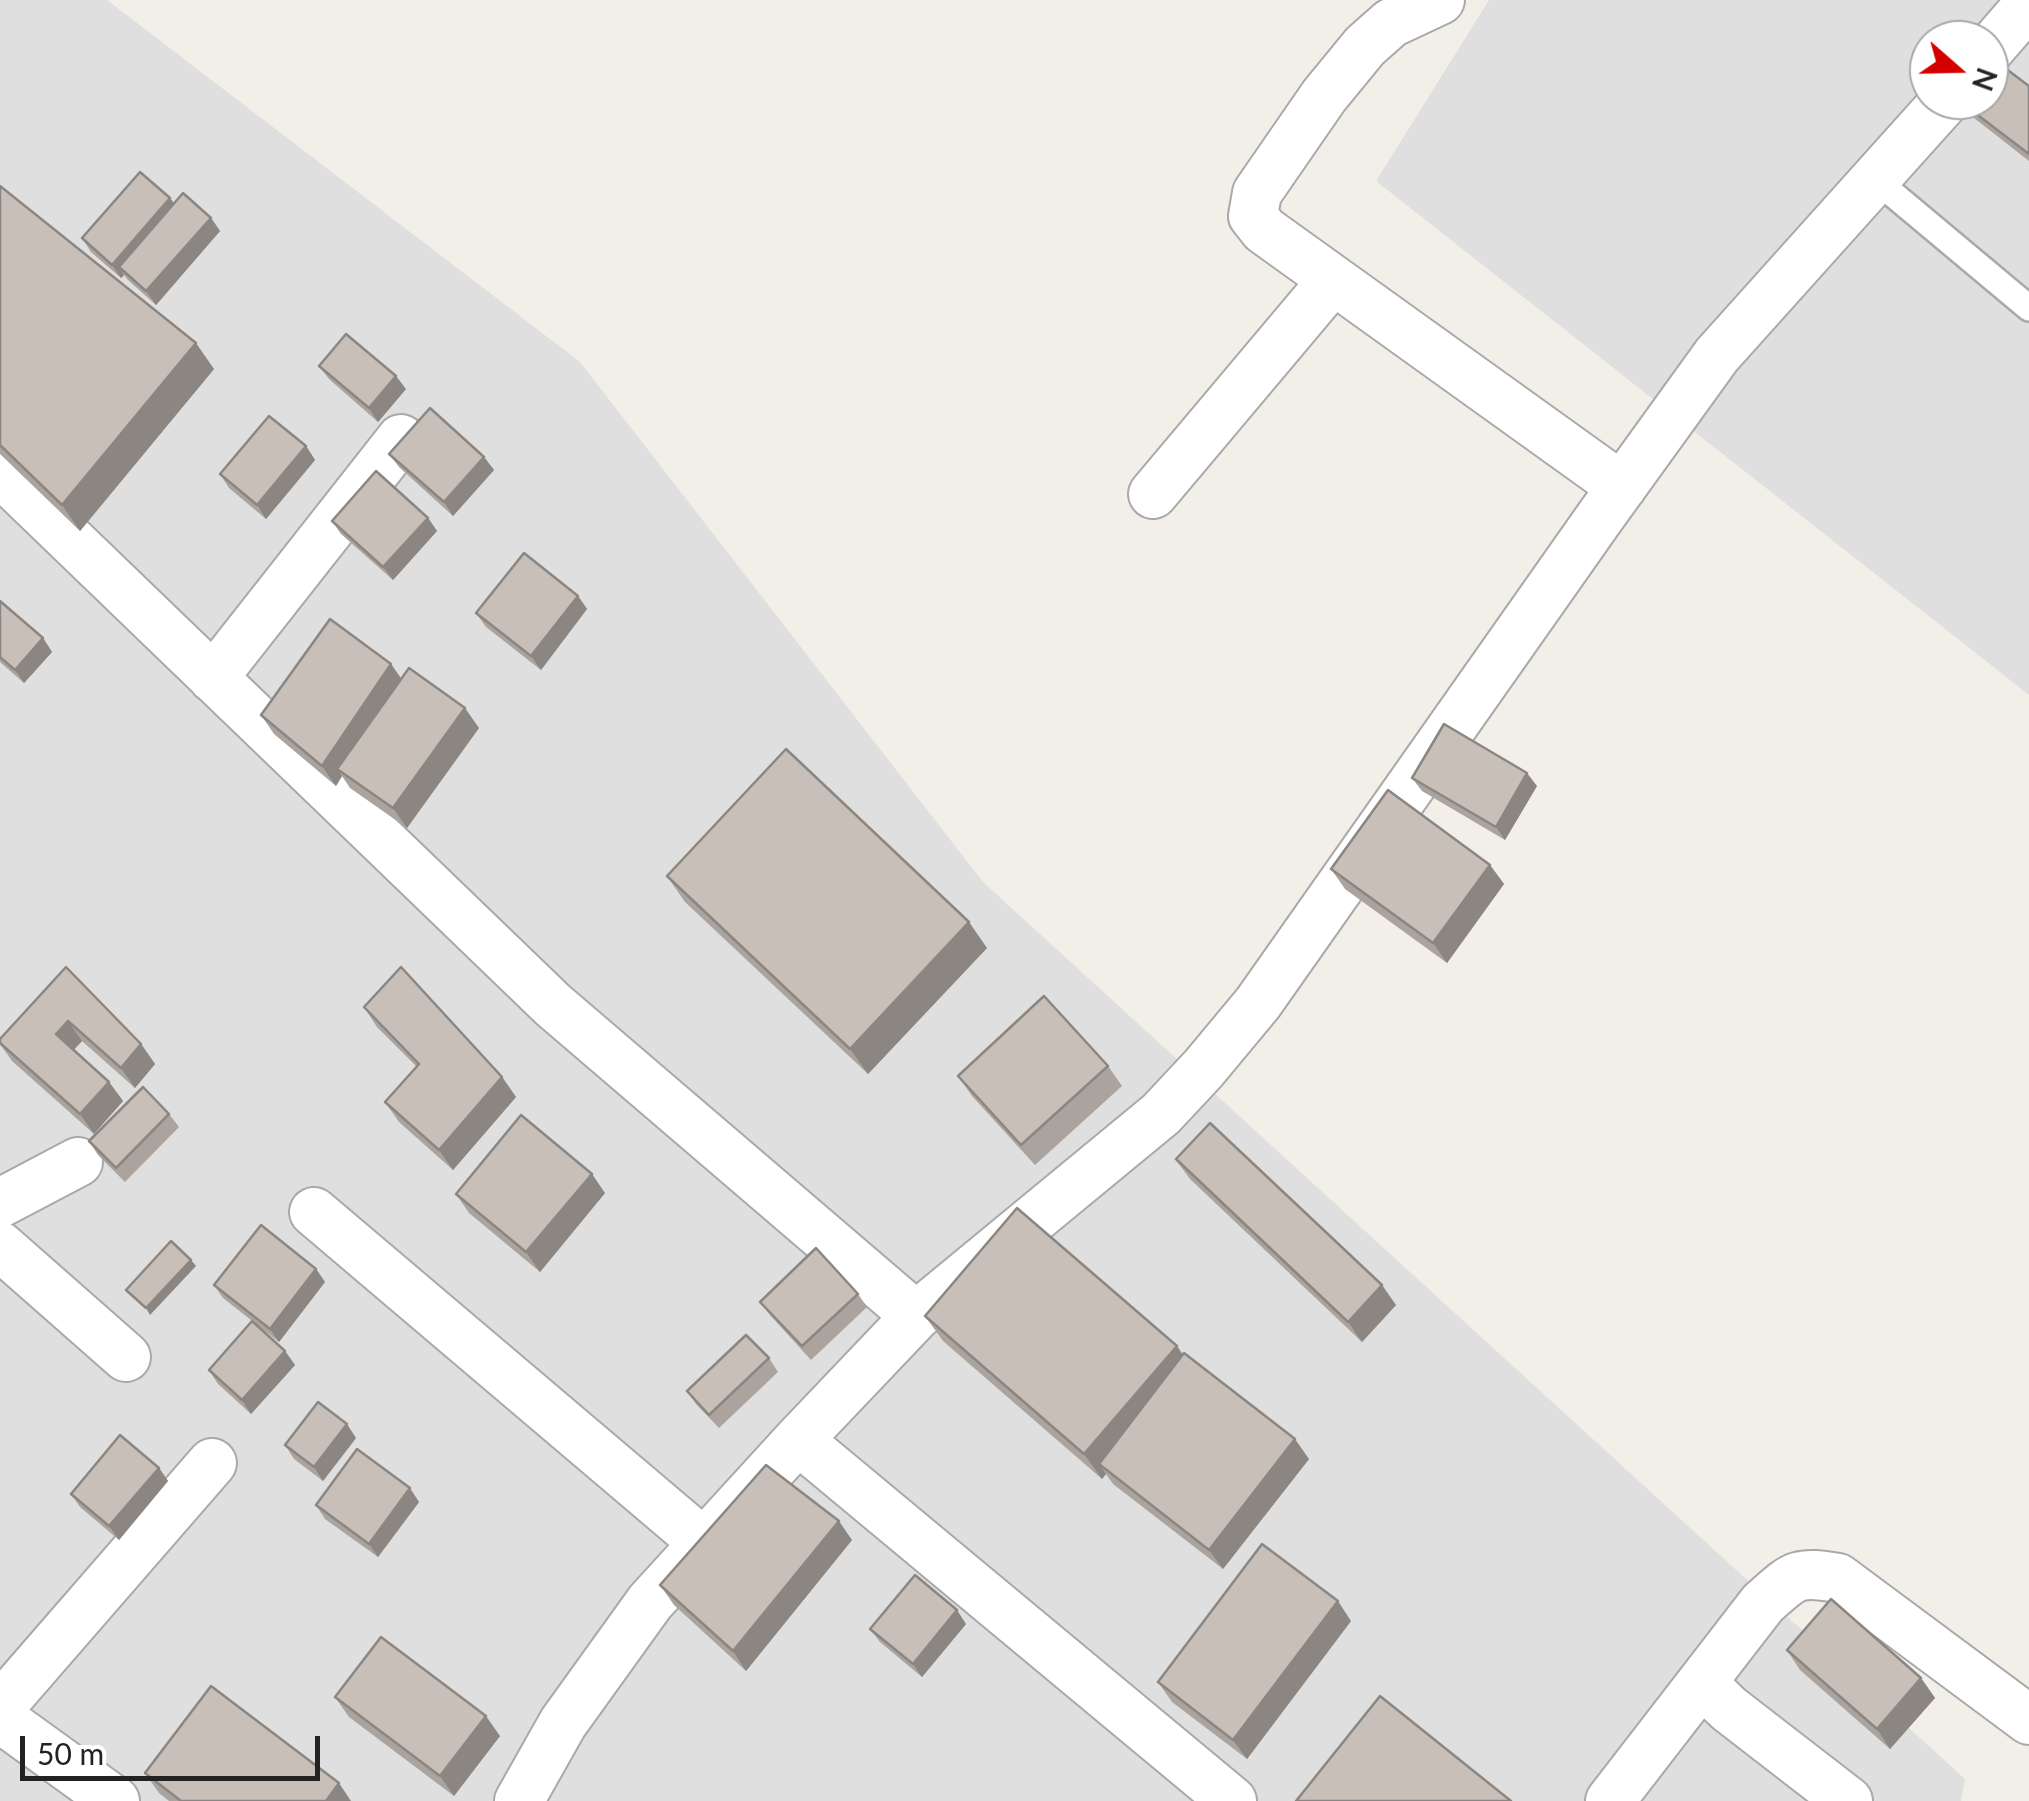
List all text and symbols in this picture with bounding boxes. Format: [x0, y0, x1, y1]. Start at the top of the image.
north arrow [1909, 20, 2009, 120]
text: N [1966, 64, 2005, 96]
scale bar [25, 1716, 325, 1778]
text: 50 m [37, 1735, 104, 1771]

